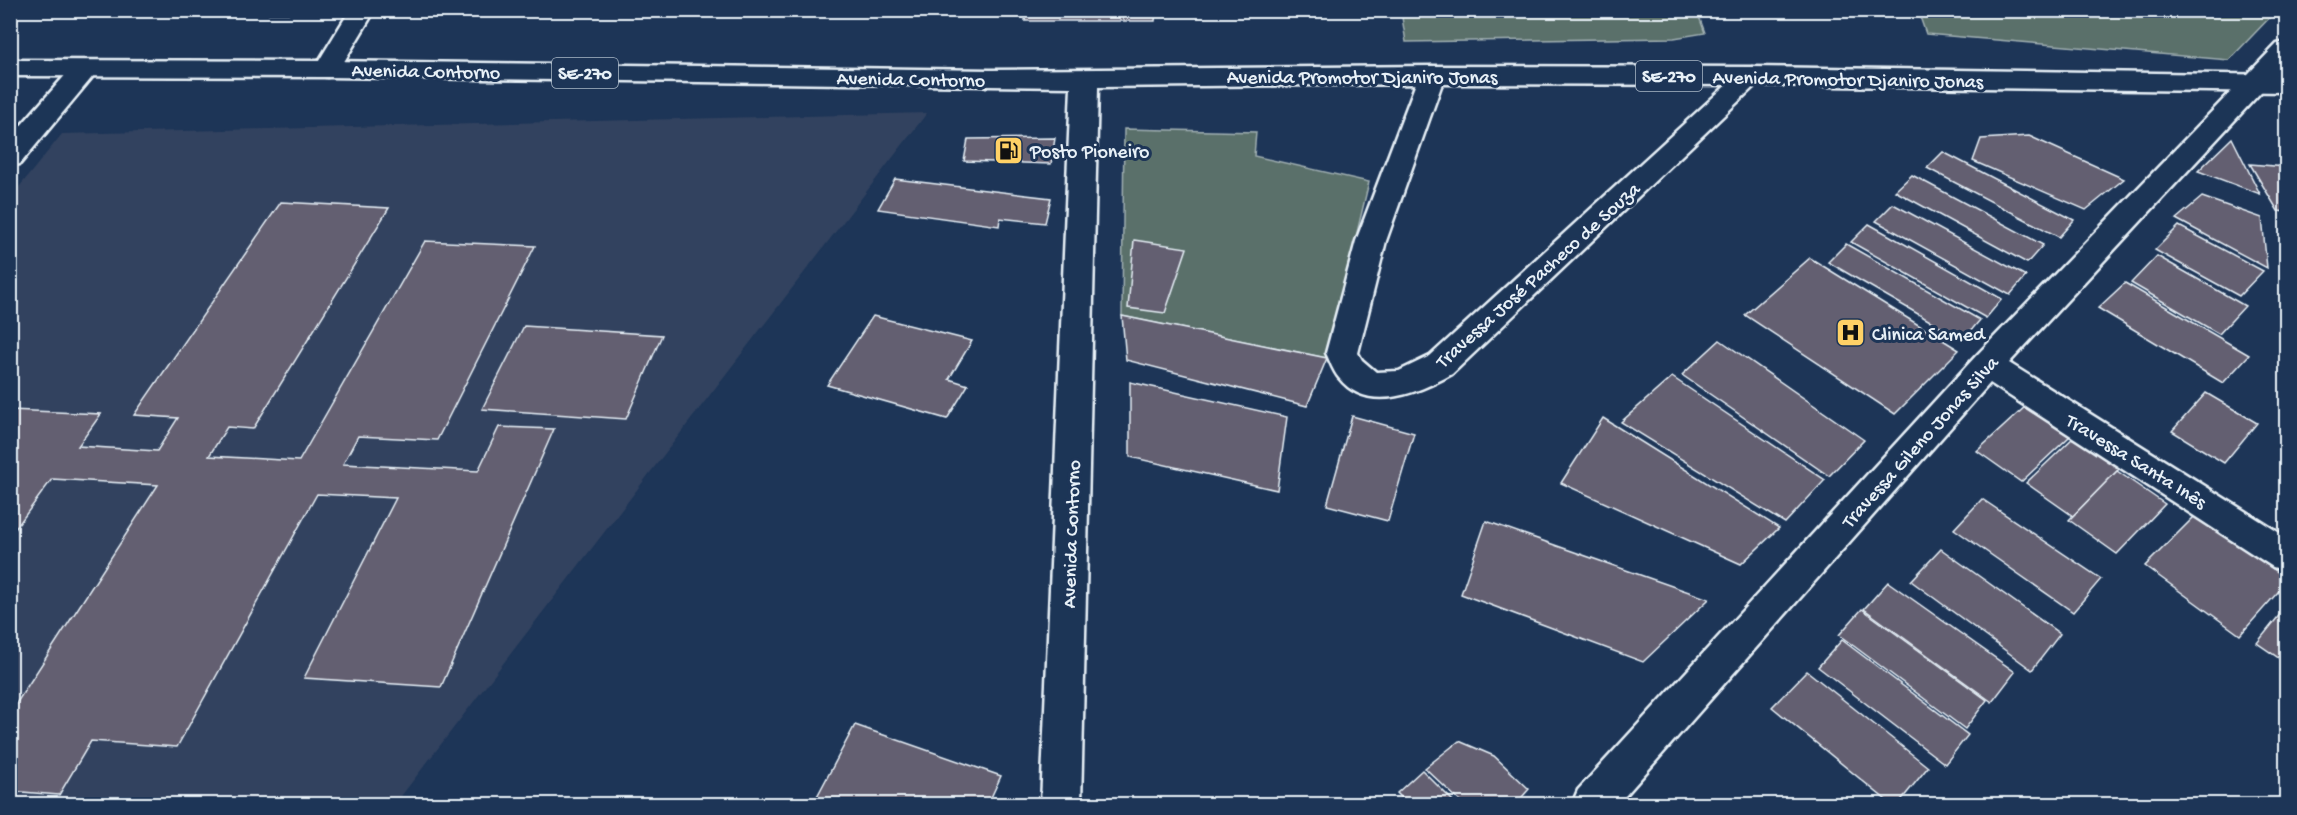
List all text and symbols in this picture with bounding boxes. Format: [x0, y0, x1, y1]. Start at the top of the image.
road number: SE-270 [552, 58, 618, 88]
street label: Avenida Contorno [351, 61, 500, 86]
road number: SE-270 [1636, 61, 1702, 91]
street label: Avenida Promotor Djaniro Jonas [1227, 68, 1498, 91]
street label: Avenida Promotor Djaniro Jonas [1712, 68, 1984, 95]
street label: Avenida Contorno [836, 69, 985, 94]
fuel station icon: Posto Pioneiro [993, 134, 1025, 166]
place label: Posto Pioneiro [1029, 142, 1149, 165]
street label: Travessa José Pacheco de Souza [1432, 178, 1647, 375]
hospital icon: Clinica Samed [1835, 317, 1867, 349]
place label: Clinica Samed [1872, 325, 1987, 348]
street label: Travessa Gileno Jonas Silva [1838, 352, 2006, 535]
street label: Travessa Santa Inês [2060, 410, 2210, 516]
street label: Avenida Contorno [1059, 459, 1088, 609]

